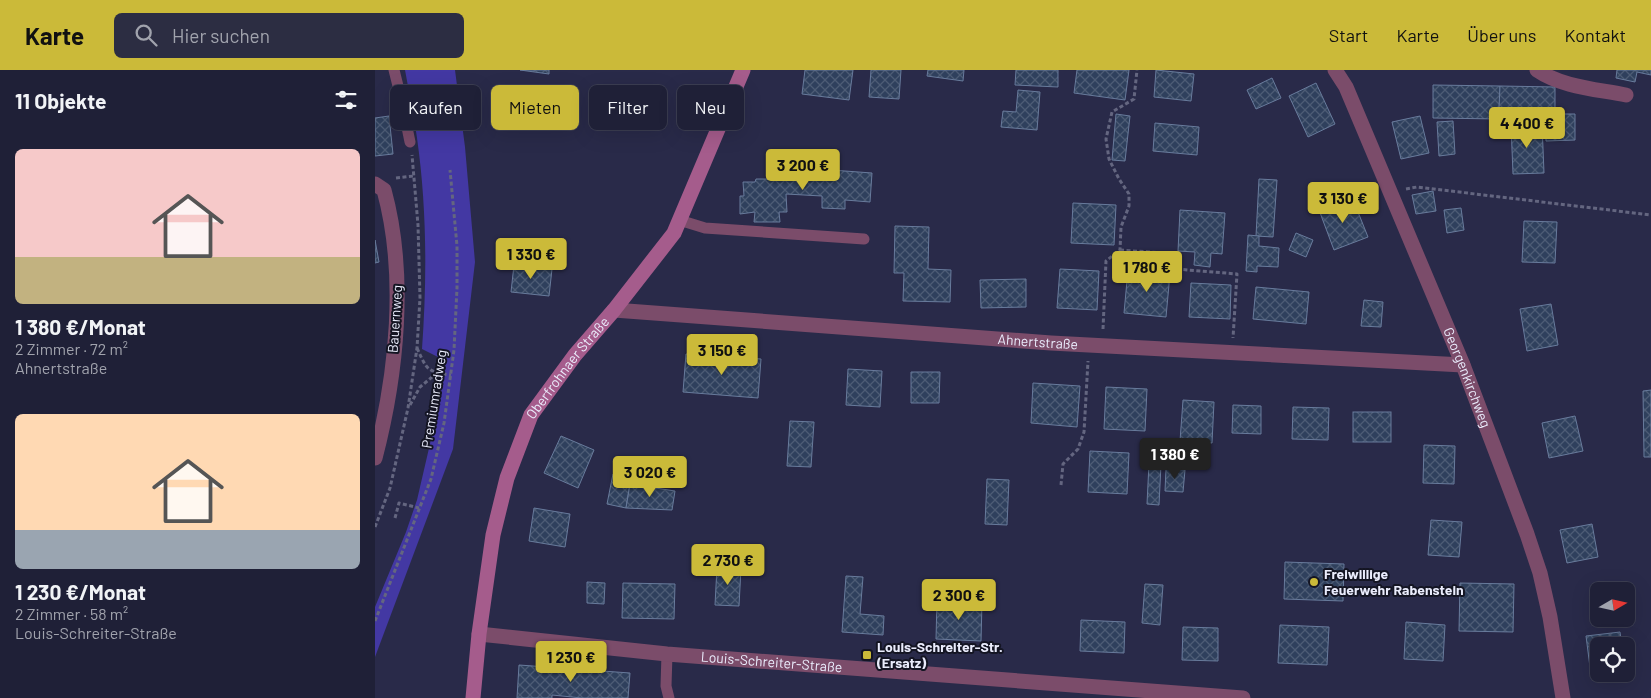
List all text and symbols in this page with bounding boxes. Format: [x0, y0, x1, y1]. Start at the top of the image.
search box [114, 13, 464, 58]
text: Karte [25, 21, 84, 50]
icon: search [132, 21, 160, 49]
text: Hier suchen [172, 24, 270, 47]
text: Start [1329, 24, 1368, 46]
text: Karte [1396, 24, 1439, 46]
text: Über uns [1467, 24, 1536, 46]
text: Kontakt [1564, 24, 1626, 46]
chip: Kaufen [390, 85, 481, 130]
chip: Mieten [491, 85, 579, 130]
chip: Filter [589, 85, 667, 130]
chip: Neu [677, 85, 744, 130]
icon: filters [332, 86, 360, 114]
text: 11 Objekte [15, 88, 106, 113]
pin: 4 400 € [1481, 106, 1573, 149]
text: 4 400 € [1500, 113, 1554, 132]
pin: 3 200 € [757, 148, 849, 191]
text: 3 200 € [777, 155, 829, 174]
icon: home [143, 181, 233, 271]
pin: 3 130 € [1297, 182, 1389, 224]
text: 3 130 € [1319, 188, 1367, 207]
pin: 1 330 € [485, 238, 577, 280]
text: 1 330 € [507, 244, 555, 263]
pin: 1 780 € [1101, 250, 1193, 293]
text: 1 780 € [1123, 257, 1171, 276]
street label: Bauernweg [384, 284, 405, 354]
street label: Oberfrohnaer Straße [522, 313, 612, 422]
text: 1 380 €/Monat [15, 314, 146, 339]
street label: Georgenkirchweg [1440, 325, 1495, 430]
street label: Ahnertstraße [997, 330, 1079, 352]
pin: 3 150 € [676, 334, 768, 376]
text: 2 Zimmer · 72 m² [15, 339, 128, 358]
text: 3 150 € [698, 340, 746, 359]
street label: Premiumradweg [417, 348, 450, 449]
text: Ahnertstraße [15, 358, 107, 377]
pin: 1 380 € [1129, 438, 1221, 480]
text: 1 380 € [1151, 444, 1199, 463]
icon: home [143, 446, 233, 536]
pin: 3 020 € [604, 456, 696, 498]
text: 3 020 € [624, 462, 676, 481]
pin: 2 730 € [682, 544, 774, 586]
text: 2 730 € [702, 550, 754, 569]
place label: Freiwillige Feuerwehr Rabenstein [1324, 565, 1464, 598]
marker: Freiwillige Feuerwehr Rabenstein [1308, 576, 1320, 588]
pin: 2 300 € [913, 578, 1005, 621]
text: 1 230 €/Monat [15, 579, 146, 604]
north arrow [1590, 582, 1635, 628]
map controls [1590, 582, 1635, 682]
text: 2 300 € [933, 585, 985, 604]
text: 2 Zimmer · 58 m² [15, 604, 128, 623]
text: Louis-Schreiter-Straße [15, 623, 177, 642]
button: locate [1590, 637, 1635, 682]
place label: Louis-Schreiter-Str. (Ersatz) [876, 638, 1003, 671]
pin: 1 230 € [525, 640, 617, 683]
text: 1 230 € [547, 647, 595, 666]
street label: Louis-Schreiter-Straße [700, 648, 843, 675]
marker: Louis-Schreiter-Str. (Ersatz) [861, 649, 873, 661]

